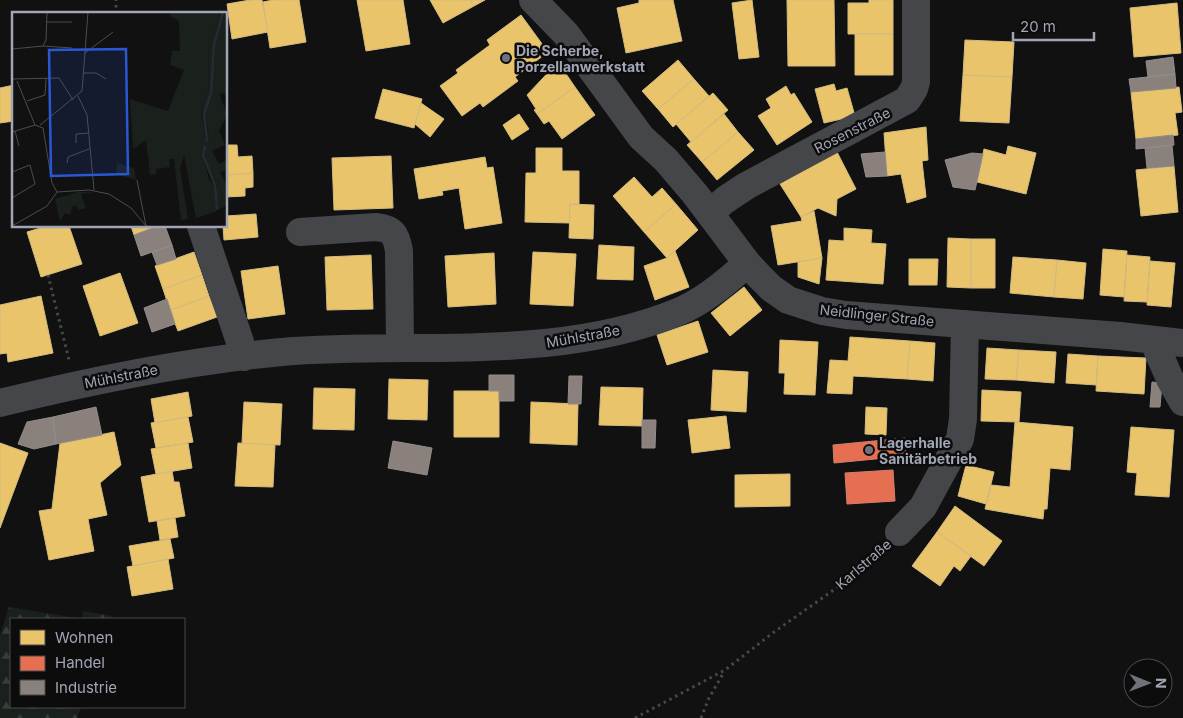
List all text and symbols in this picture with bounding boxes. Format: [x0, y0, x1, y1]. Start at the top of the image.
scale bar [1013, 10, 1094, 42]
inset map [12, 12, 228, 228]
text: 20 m [1020, 17, 1056, 36]
place label: Die Scherbe, Porzellanwerkstatt [516, 42, 645, 75]
marker: Die Scherbe, Porzellanwerkstatt [500, 52, 512, 64]
street label: Rosenstraße [811, 104, 893, 156]
street label: Neidlinger Straße [819, 301, 935, 329]
street label: Mühlstraße [545, 321, 621, 351]
street label: Mühlstraße [83, 361, 159, 391]
place label: Lagerhalle Sanitärbetrieb [879, 434, 977, 467]
marker: Lagerhalle Sanitärbetrieb [863, 444, 875, 456]
street label: Karlstraße [832, 535, 894, 593]
legend [10, 618, 185, 708]
text: Wohnen [55, 628, 113, 647]
text: Handel [55, 653, 105, 672]
north arrow [1123, 658, 1173, 708]
text: Industrie [55, 678, 117, 697]
text: N [1153, 678, 1170, 689]

